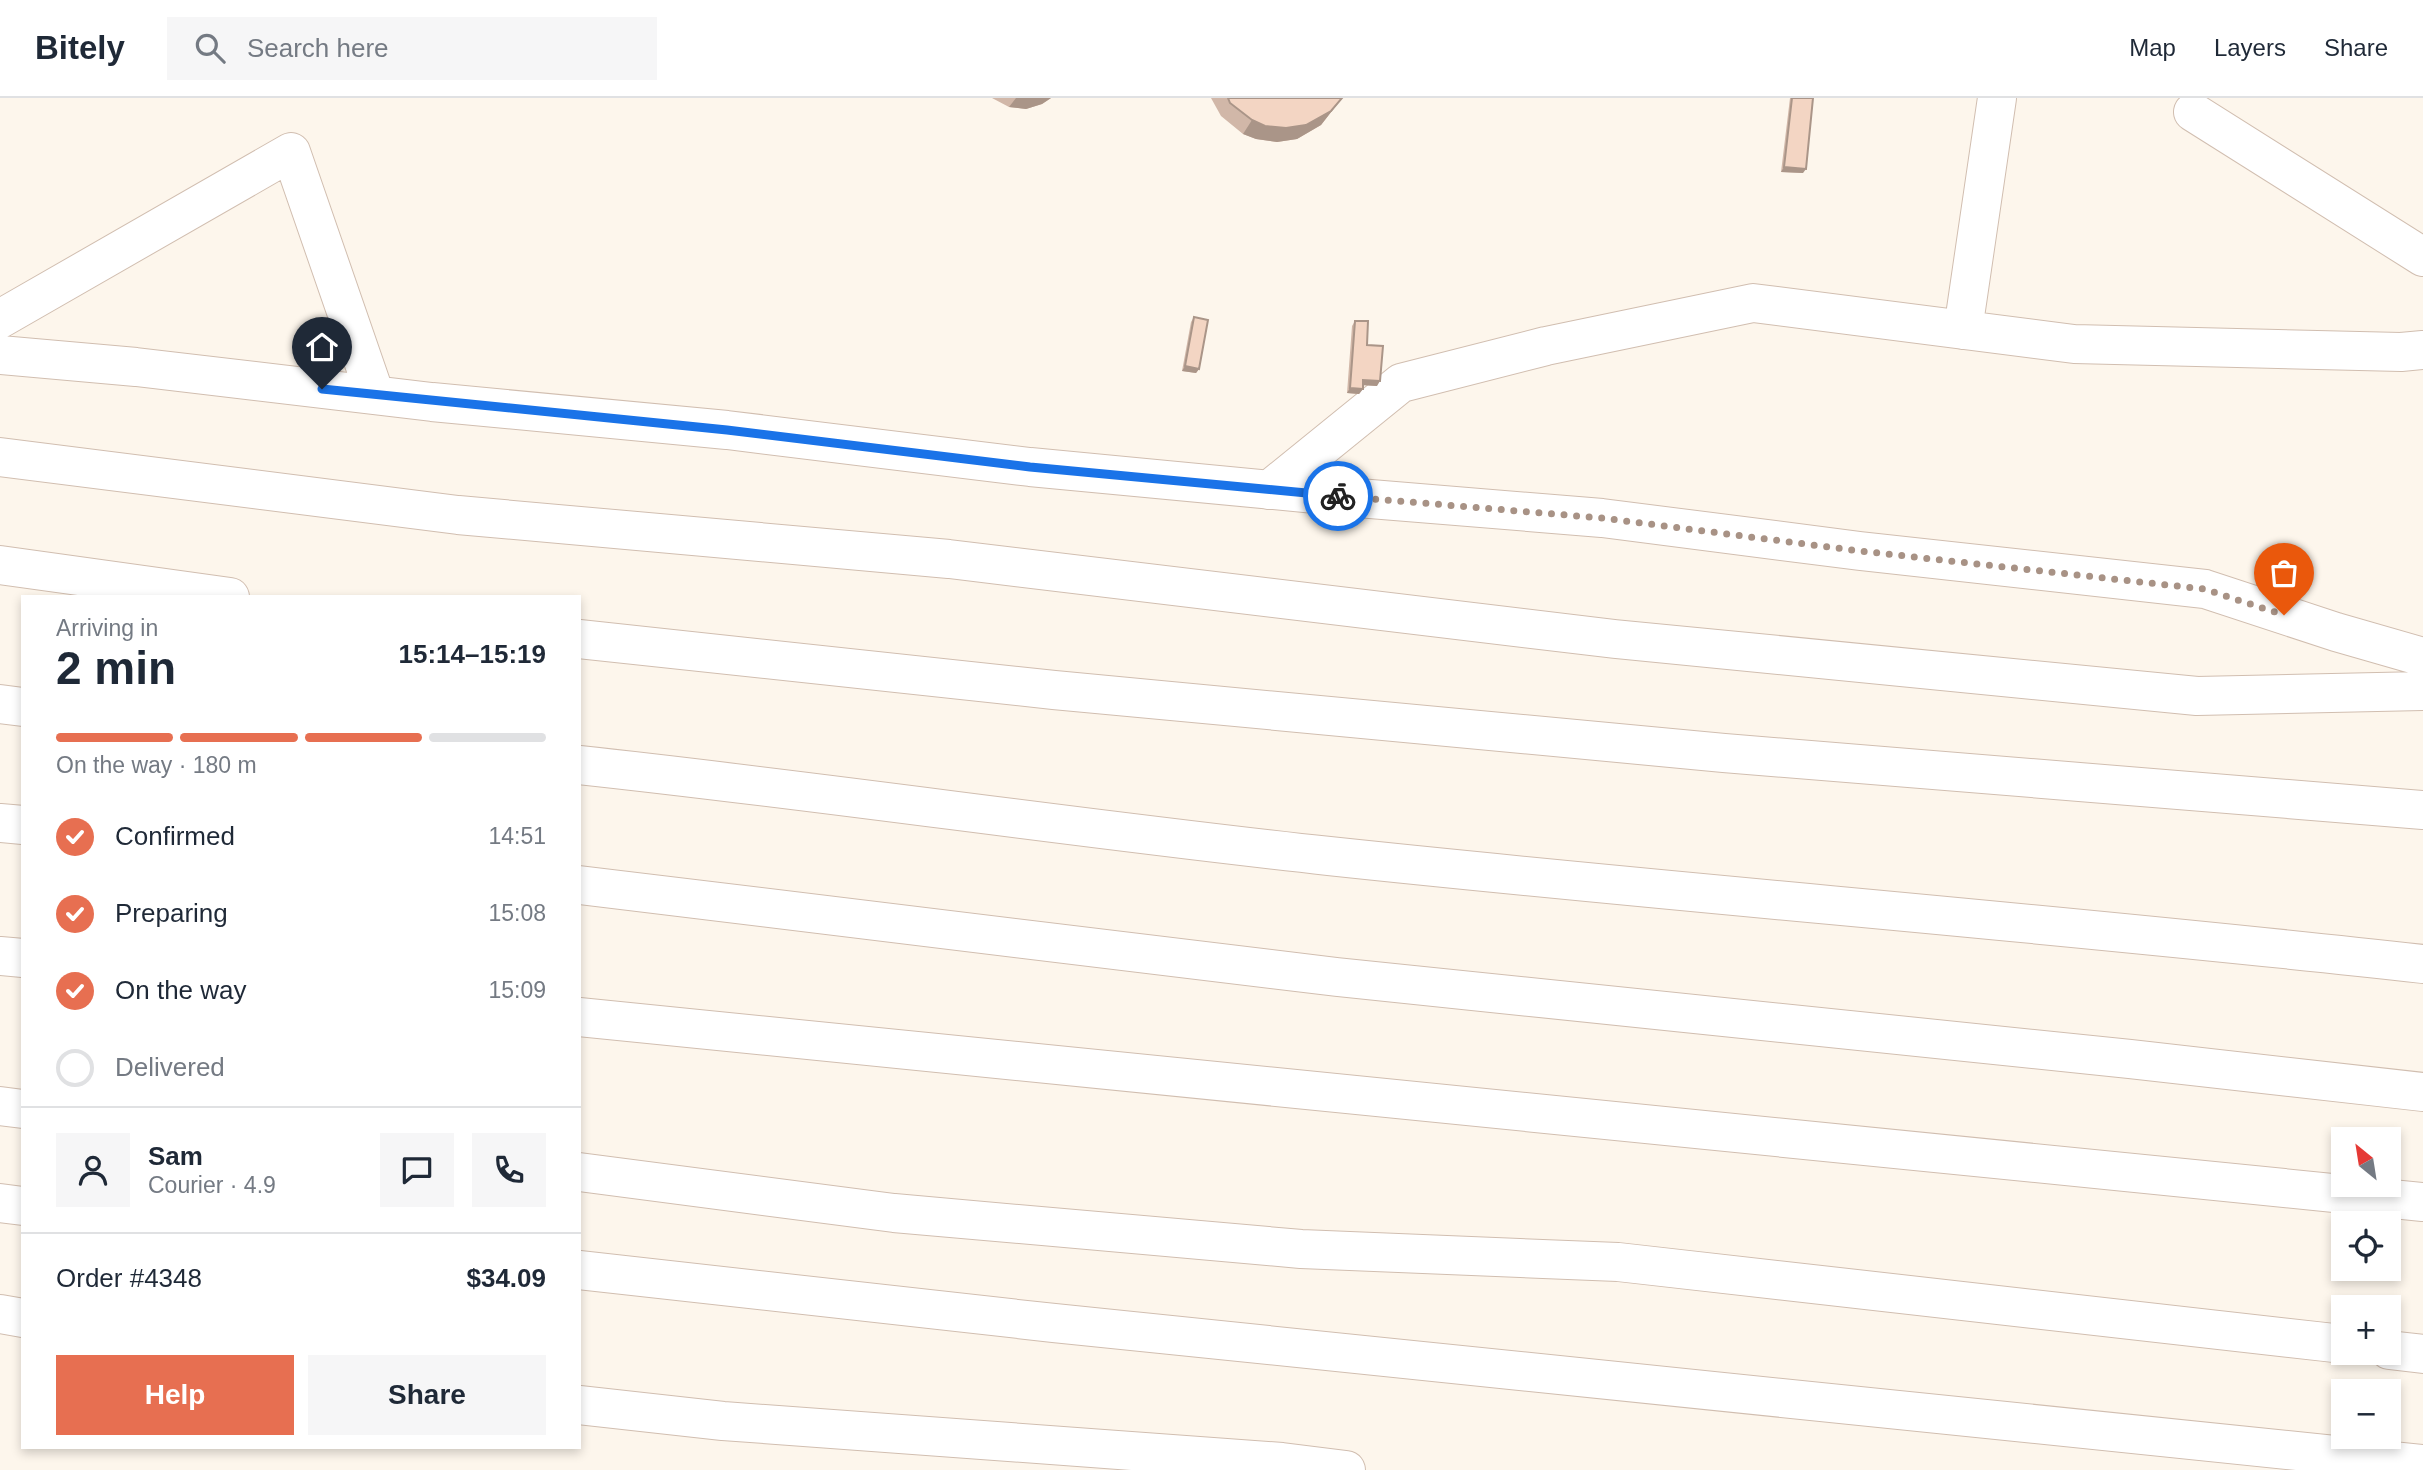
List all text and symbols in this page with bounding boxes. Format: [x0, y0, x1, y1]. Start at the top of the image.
search box [167, 17, 657, 80]
text: Bitely [35, 29, 125, 66]
icon: search [191, 29, 229, 67]
text: Search here [247, 33, 389, 63]
text: Map [2129, 34, 2176, 61]
text: Layers [2214, 34, 2286, 61]
text: Share [2324, 34, 2388, 61]
pin [292, 317, 352, 389]
icon: home [303, 328, 341, 366]
courier [1303, 461, 1373, 531]
icon: bike [1319, 477, 1357, 515]
pin [2254, 543, 2314, 615]
icon: bag [2265, 554, 2303, 592]
text: Arriving in [56, 615, 158, 641]
text: 15:14–15:19 [399, 639, 546, 669]
text: 2 min [56, 642, 176, 694]
text: On the way · 180 m [56, 752, 257, 778]
icon: check [56, 818, 94, 856]
text: Confirmed [115, 821, 235, 851]
text: 14:51 [488, 823, 546, 849]
icon: check [56, 895, 94, 933]
text: Preparing [115, 898, 228, 928]
text: 15:08 [488, 900, 546, 926]
icon: check [56, 972, 94, 1010]
text: On the way [115, 975, 247, 1005]
text: 15:09 [488, 977, 546, 1003]
text: Delivered [115, 1052, 225, 1082]
north arrow [2331, 1127, 2401, 1197]
map controls [2331, 1127, 2401, 1449]
button: person [56, 1133, 130, 1207]
button: chat [380, 1133, 454, 1207]
button: phone [472, 1133, 546, 1207]
text: Sam [148, 1141, 203, 1171]
text: Courier · 4.9 [148, 1172, 276, 1198]
button: locate [2331, 1211, 2401, 1281]
text: Order #4348 [56, 1263, 202, 1293]
text: $34.09 [466, 1263, 546, 1293]
button: + [2331, 1295, 2401, 1365]
button: Help [56, 1355, 294, 1435]
button: Share [308, 1355, 546, 1435]
button: − [2331, 1379, 2401, 1449]

